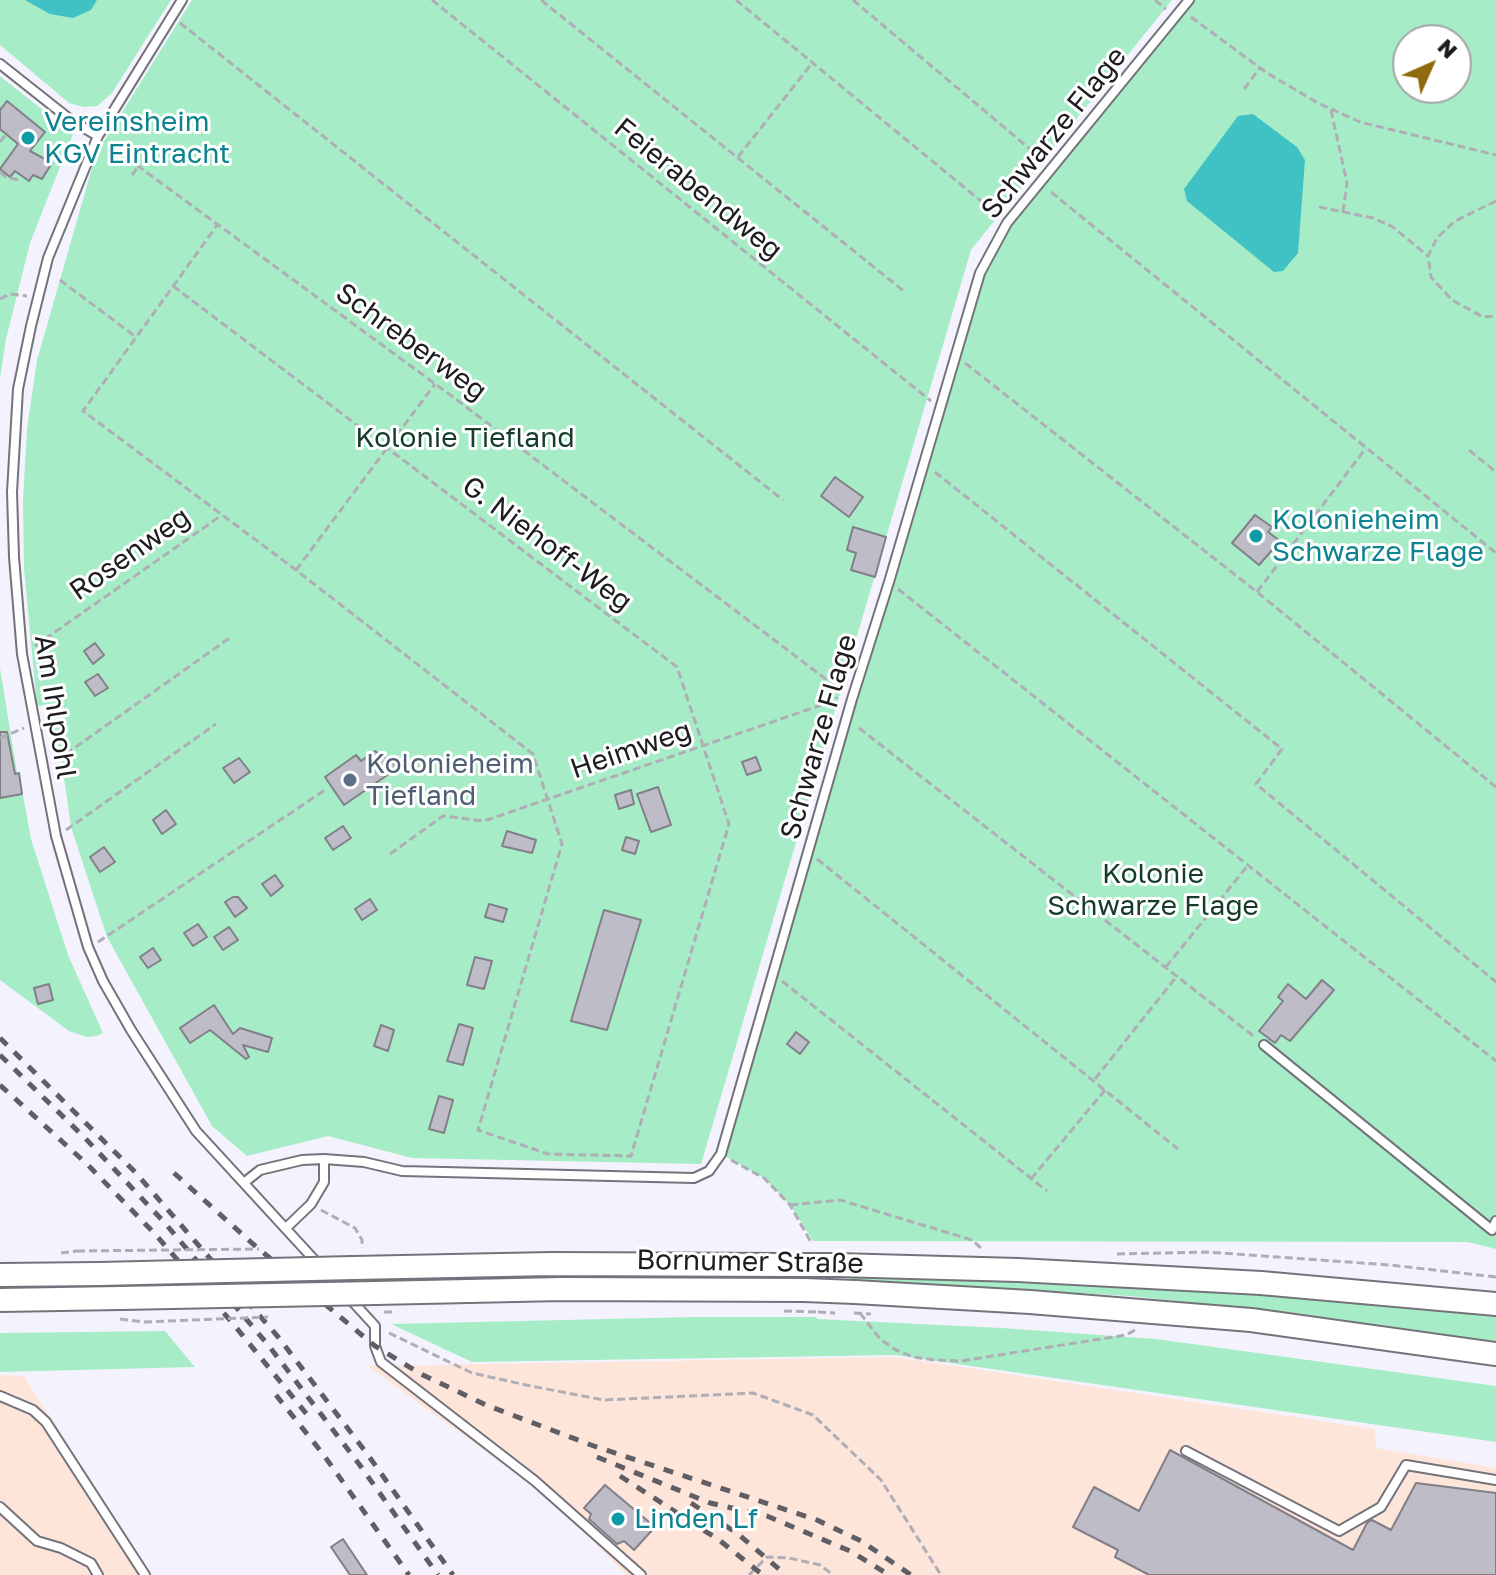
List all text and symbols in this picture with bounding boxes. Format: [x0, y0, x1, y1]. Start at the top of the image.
north arrow [1392, 24, 1472, 104]
text: N [1432, 33, 1463, 64]
street label: Schwarze Flage [974, 40, 1134, 226]
place label: Vereinsheim KGV Eintracht [44, 105, 230, 171]
street label: Feierabendweg [607, 111, 789, 267]
marker: Vereinsheim KGV Eintracht [19, 129, 37, 147]
street label: Schreberweg [329, 276, 493, 408]
park label: Kolonie Tiefland [355, 421, 575, 455]
street label: G. Niehoff-Weg [456, 469, 638, 619]
street label: Rosenweg [63, 500, 197, 608]
place label: Kolonieheim Schwarze Flage [1272, 503, 1484, 569]
marker: Kolonieheim Schwarze Flage [1247, 527, 1265, 545]
street label: Schwarze Flage [774, 631, 864, 843]
street label: Am Ihlpohl [27, 632, 83, 782]
street label: Heimweg [566, 714, 696, 786]
place label: Kolonieheim Tiefland [366, 747, 534, 813]
marker: Kolonieheim Tiefland [341, 771, 359, 789]
park label: Kolonie Schwarze Flage [1047, 857, 1259, 923]
street label: Bornumer Straße [636, 1243, 864, 1281]
place label: Linden Lf [634, 1502, 758, 1536]
marker: Linden Lf [609, 1510, 627, 1528]

